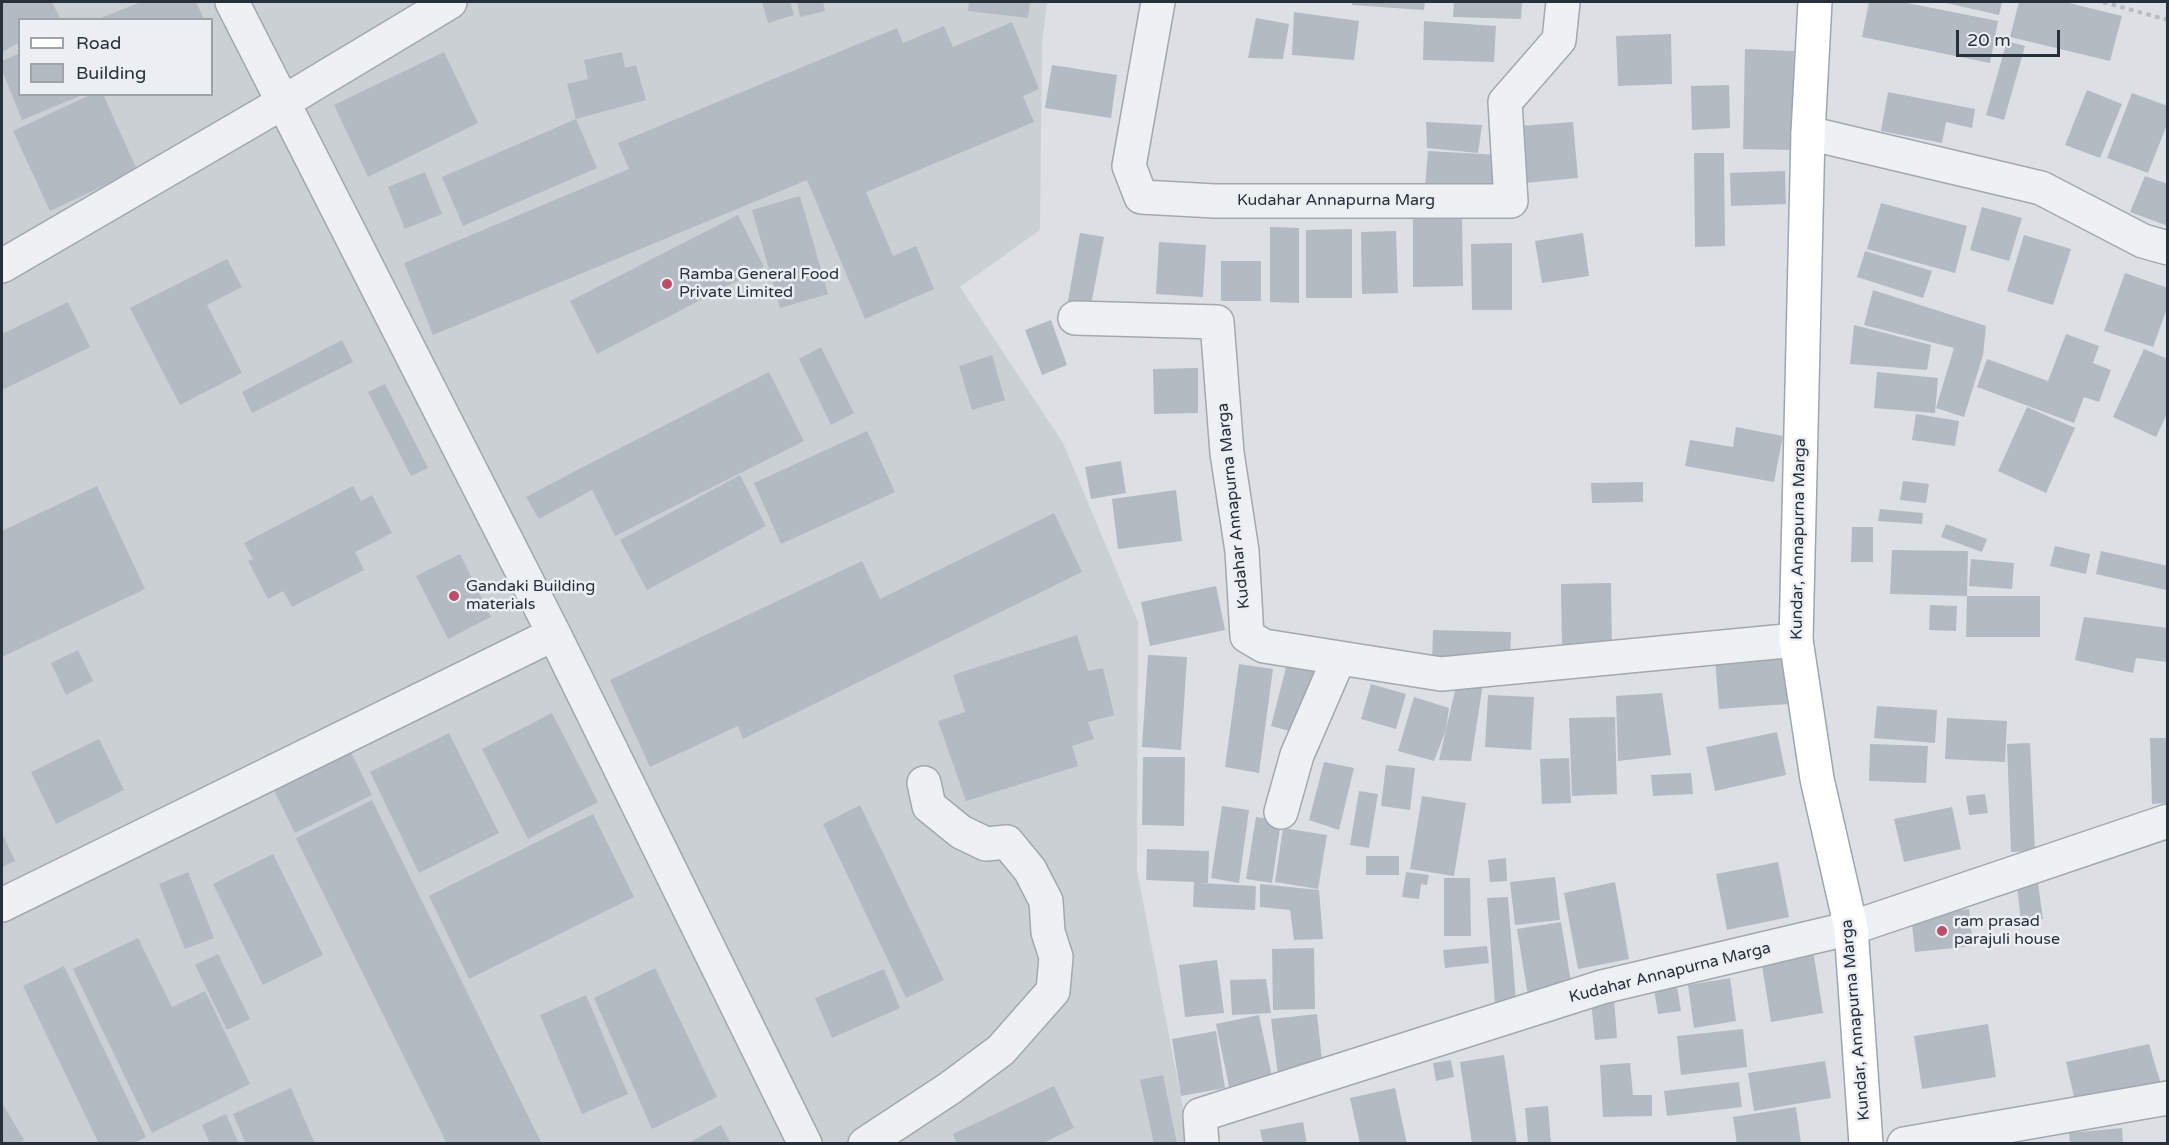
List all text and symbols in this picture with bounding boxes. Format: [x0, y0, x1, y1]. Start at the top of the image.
legend [18, 18, 213, 96]
scale bar [1959, 18, 2062, 56]
text: 20 m [1967, 29, 2011, 51]
text: Road [76, 32, 121, 54]
text: Building [76, 62, 146, 84]
street label: Kudahar Annapurna Marg [1237, 191, 1435, 211]
place label: Ramba General Food Private Limited [679, 265, 839, 303]
marker: Ramba General Food Private Limited [660, 277, 674, 291]
street label: Kudahar Annapurna Marga [1214, 402, 1254, 610]
street label: Kundar, Annapurna Marga [1788, 438, 1810, 640]
place label: Gandaki Building materials [466, 577, 595, 615]
marker: Gandaki Building materials [447, 589, 461, 603]
place label: ram prasad parajuli house [1954, 912, 2060, 950]
street label: Kundar, Annapurna Marga [1838, 919, 1874, 1121]
marker: ram prasad parajuli house [1935, 924, 1949, 938]
street label: Kudahar Annapurna Marga [1567, 939, 1773, 1007]

